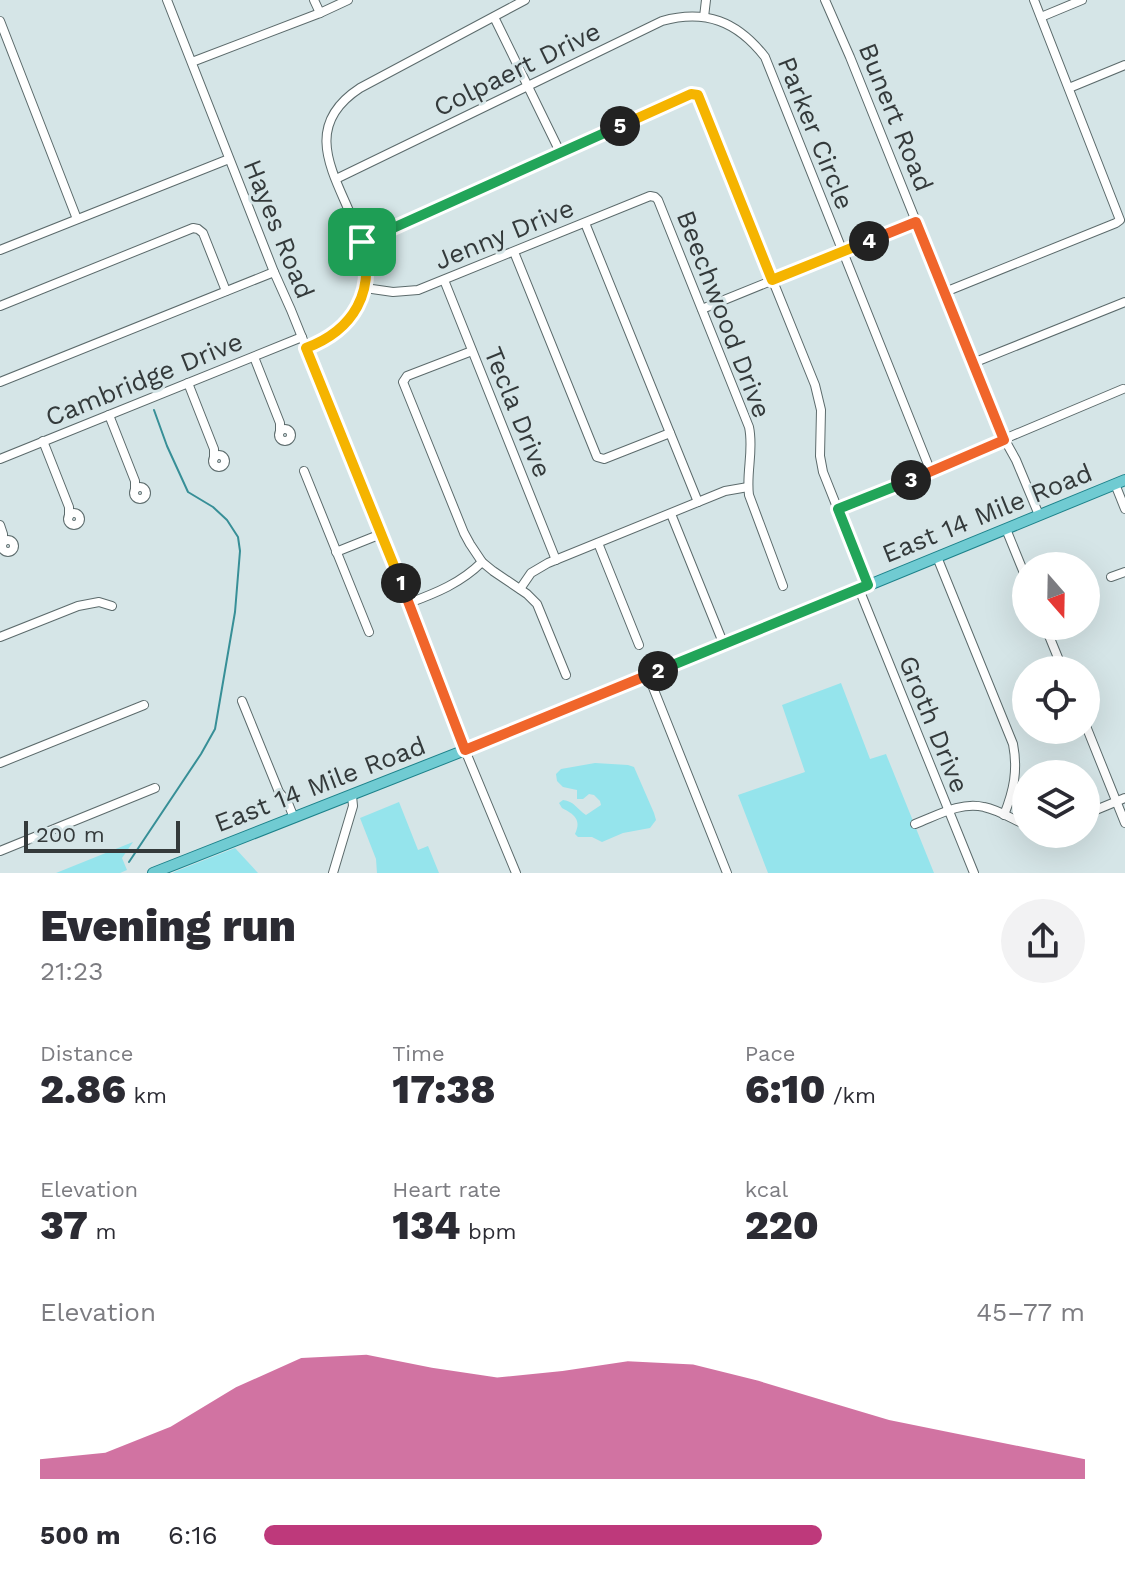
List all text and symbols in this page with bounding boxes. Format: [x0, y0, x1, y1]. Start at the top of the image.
street label: Colpaert Drive [429, 16, 605, 122]
street label: Bunert Road [853, 39, 939, 195]
street label: Parker Circle [772, 52, 860, 214]
pin: 5 [600, 106, 640, 146]
text: 5 [614, 113, 626, 138]
street label: Hayes Road [237, 155, 321, 303]
street label: Jenny Drive [430, 192, 578, 276]
street label: Beechwood Drive [671, 206, 777, 422]
pin [328, 208, 396, 276]
icon: arrive [340, 220, 384, 264]
pin: 4 [849, 221, 889, 261]
text: 4 [862, 228, 876, 253]
street label: Cambridge Drive [41, 326, 247, 432]
street label: Tecla Drive [478, 342, 558, 482]
street label: East 14 Mile Road [878, 457, 1096, 569]
pin: 3 [891, 460, 931, 500]
text: 3 [904, 467, 918, 492]
north arrow [1012, 552, 1100, 640]
map controls [1012, 552, 1100, 848]
pin: 1 [381, 563, 421, 603]
text: 1 [396, 570, 406, 595]
pin: 2 [638, 651, 678, 691]
street label: Groth Drive [893, 651, 975, 797]
button: locate [1012, 656, 1100, 744]
text: 2 [651, 658, 665, 683]
street label: East 14 Mile Road [210, 730, 430, 838]
button: layers [1012, 760, 1100, 848]
scale bar [24, 817, 180, 853]
text: 200 m [36, 822, 105, 847]
button: share [1001, 899, 1085, 983]
text: Evening run [40, 900, 296, 952]
text: 21:23 [40, 956, 103, 986]
text: Distance [40, 1041, 134, 1066]
text: Time [392, 1041, 445, 1066]
text: Pace [745, 1041, 796, 1066]
text: 2.86 [40, 1066, 126, 1113]
text: 17:38 [392, 1066, 495, 1113]
text: 6:10 [745, 1066, 825, 1113]
text: km [126, 1083, 167, 1108]
text: /km [825, 1083, 876, 1108]
text: Elevation [40, 1177, 138, 1202]
text: Heart rate [392, 1177, 501, 1202]
text: kcal [745, 1177, 788, 1202]
text: 37 [40, 1202, 88, 1249]
text: 134 [392, 1202, 460, 1249]
text: 220 [745, 1202, 819, 1249]
text: m [88, 1219, 116, 1244]
text: bpm [460, 1219, 516, 1244]
text: Elevation [40, 1297, 156, 1327]
text: 45–77 m [976, 1297, 1085, 1327]
text: 500 m [40, 1520, 121, 1550]
text: 6:16 [168, 1520, 217, 1550]

